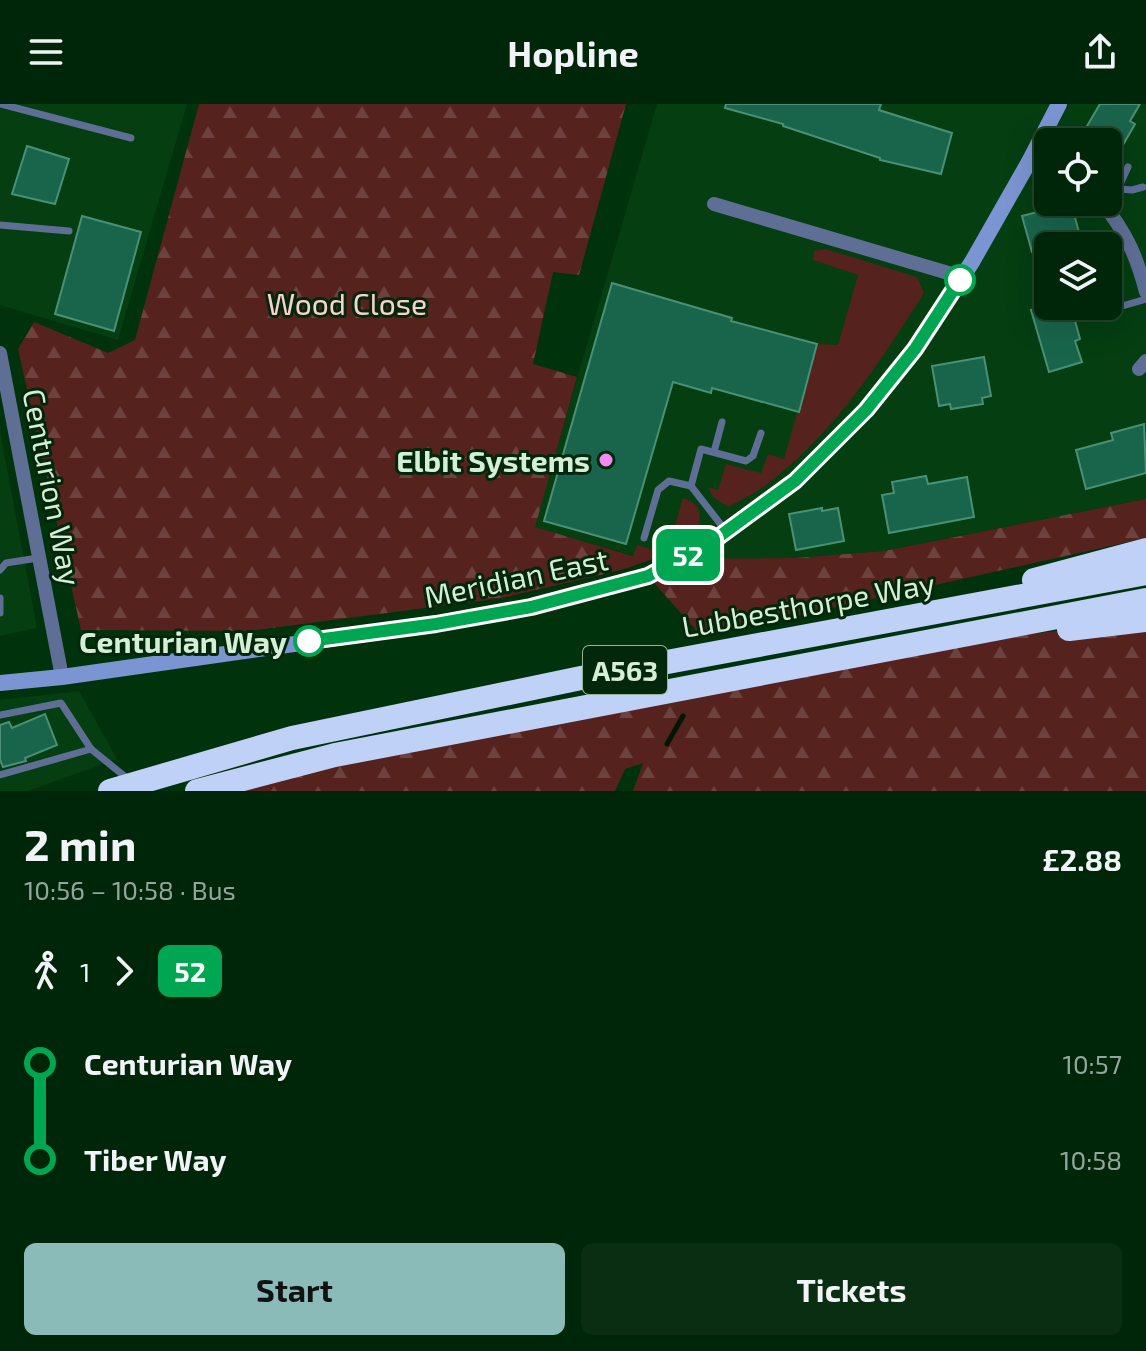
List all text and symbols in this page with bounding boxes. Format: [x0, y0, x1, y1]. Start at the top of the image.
icon: menu [24, 30, 68, 74]
icon: share [1078, 30, 1122, 74]
text: Hopline [507, 31, 639, 74]
map controls [1034, 128, 1122, 320]
button: locate [1034, 128, 1122, 216]
button: layers [1034, 232, 1122, 320]
unlabelled marker [945, 265, 975, 295]
park label: Wood Close [267, 285, 427, 321]
street label: Centurion Way [16, 385, 90, 589]
place label: Elbit Systems [396, 442, 590, 479]
marker: Elbit Systems [597, 451, 615, 469]
line badge: 52 [652, 529, 724, 581]
text: 52 [672, 538, 704, 572]
street label: Meridian East [421, 540, 611, 614]
street label: Lubbesthorpe Way [679, 564, 937, 644]
place label: Centurian Way [79, 623, 287, 660]
marker: Centurian Way [294, 626, 324, 656]
road number: A563 [583, 646, 667, 694]
text: 2 min [24, 817, 136, 870]
text: £2.88 [1042, 841, 1122, 877]
text: 10:56 – 10:58 · Bus [24, 874, 236, 905]
icon: walk [24, 949, 68, 993]
icon: forward [102, 949, 146, 993]
text: 52 [174, 954, 206, 988]
text: 1 [80, 956, 90, 987]
text: Centurian Way [84, 1045, 292, 1081]
text: 10:57 [1063, 1048, 1122, 1079]
text: Tiber Way [84, 1141, 226, 1177]
text: 10:58 [1060, 1144, 1122, 1175]
button: Start [24, 1243, 565, 1335]
button: Tickets [581, 1243, 1122, 1335]

